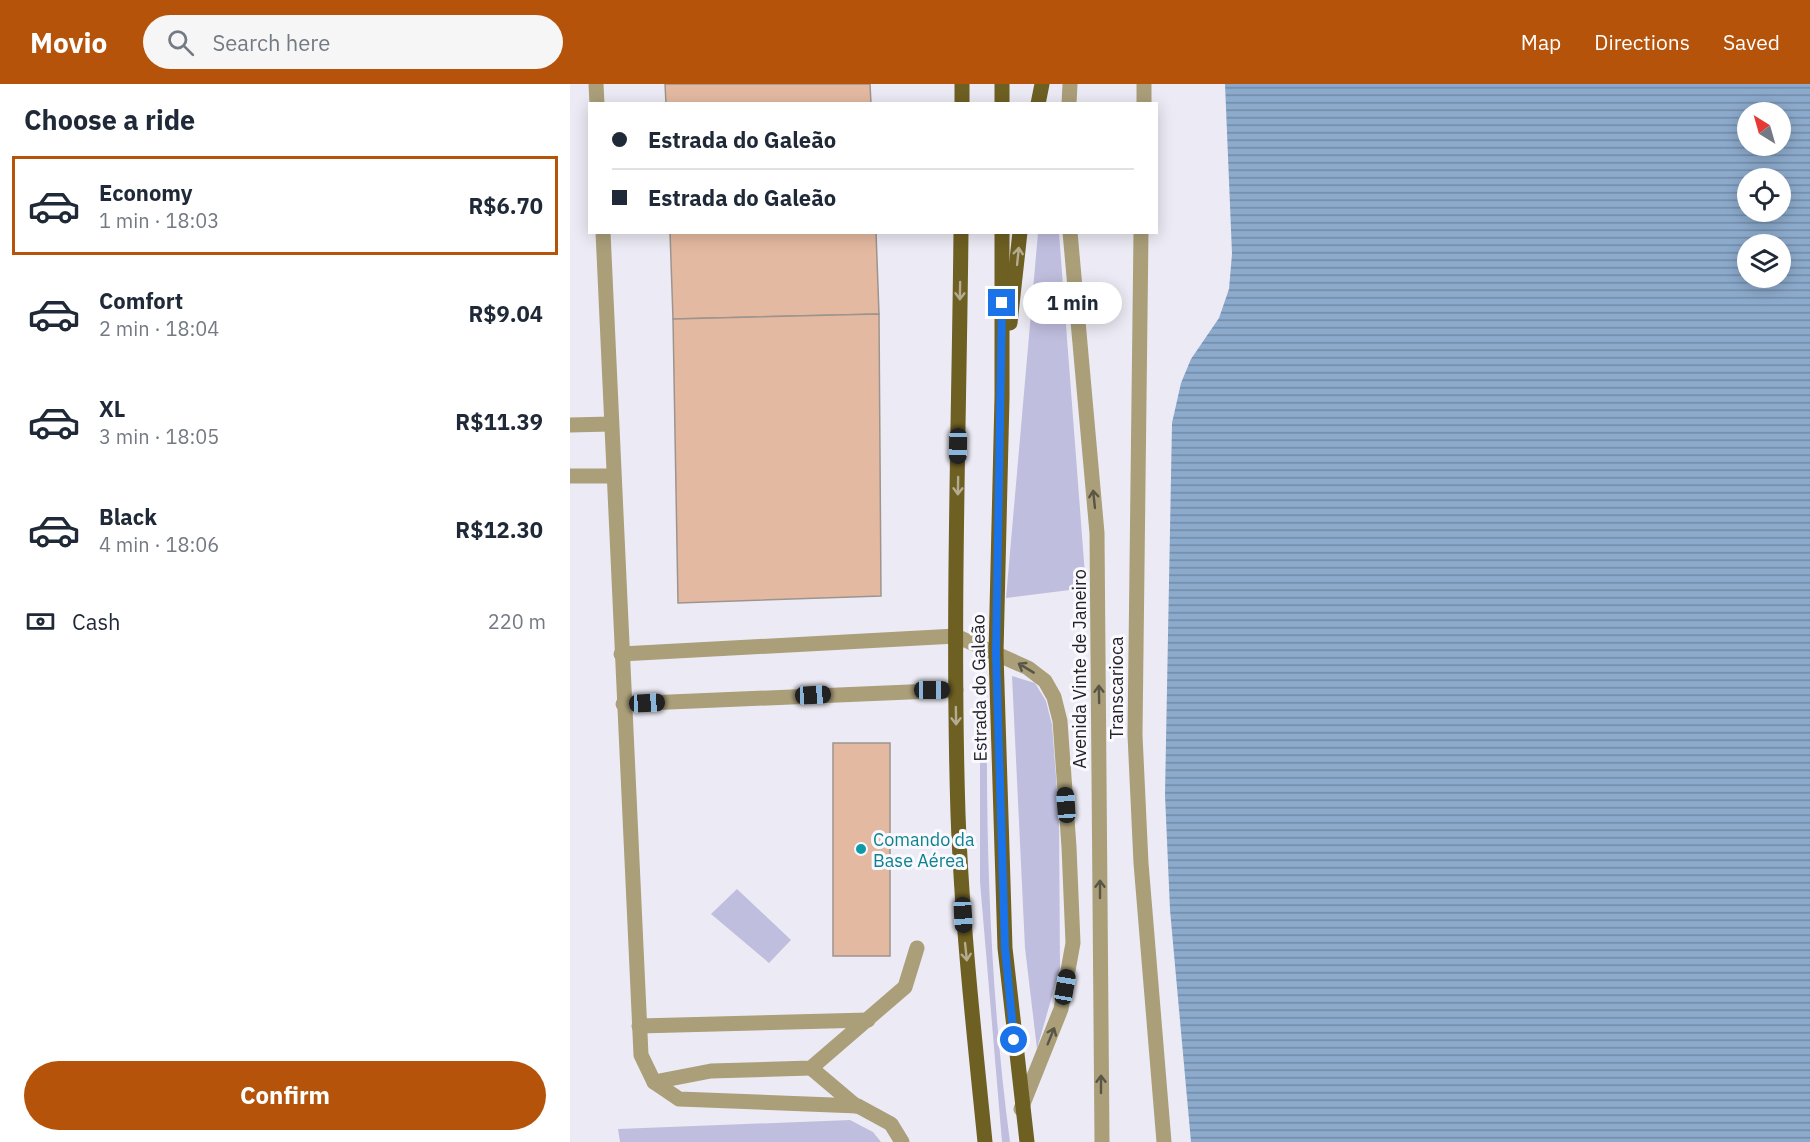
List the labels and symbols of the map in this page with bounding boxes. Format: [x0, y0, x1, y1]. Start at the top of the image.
north arrow [1737, 102, 1791, 156]
one-way arrow [1013, 246, 1024, 266]
one-way arrow [954, 280, 966, 300]
callout: 1 min [1023, 282, 1122, 324]
route end [988, 289, 1015, 316]
car [949, 428, 967, 464]
one-way arrow [952, 475, 964, 495]
one-way arrow [1088, 489, 1099, 509]
street label: Avenida Vinte de Janeiro [1068, 569, 1091, 769]
street label: Estrada do Galeão [966, 614, 992, 762]
street label: Transcarioca [1105, 636, 1128, 740]
one-way arrow [1018, 662, 1035, 674]
car [914, 681, 950, 699]
one-way arrow [1093, 684, 1105, 704]
car [795, 685, 831, 705]
car [629, 693, 665, 713]
one-way arrow [950, 705, 962, 725]
car [1056, 786, 1076, 824]
place label: Comando da Base Aérea [873, 828, 975, 872]
marker: Comando da Base Aérea [854, 842, 868, 856]
one-way arrow [1094, 879, 1106, 899]
car [953, 897, 973, 933]
one-way arrow [961, 942, 972, 962]
car [1053, 968, 1077, 1006]
route start [1000, 1026, 1027, 1053]
one-way arrow [1046, 1027, 1057, 1045]
one-way arrow [1095, 1074, 1107, 1094]

